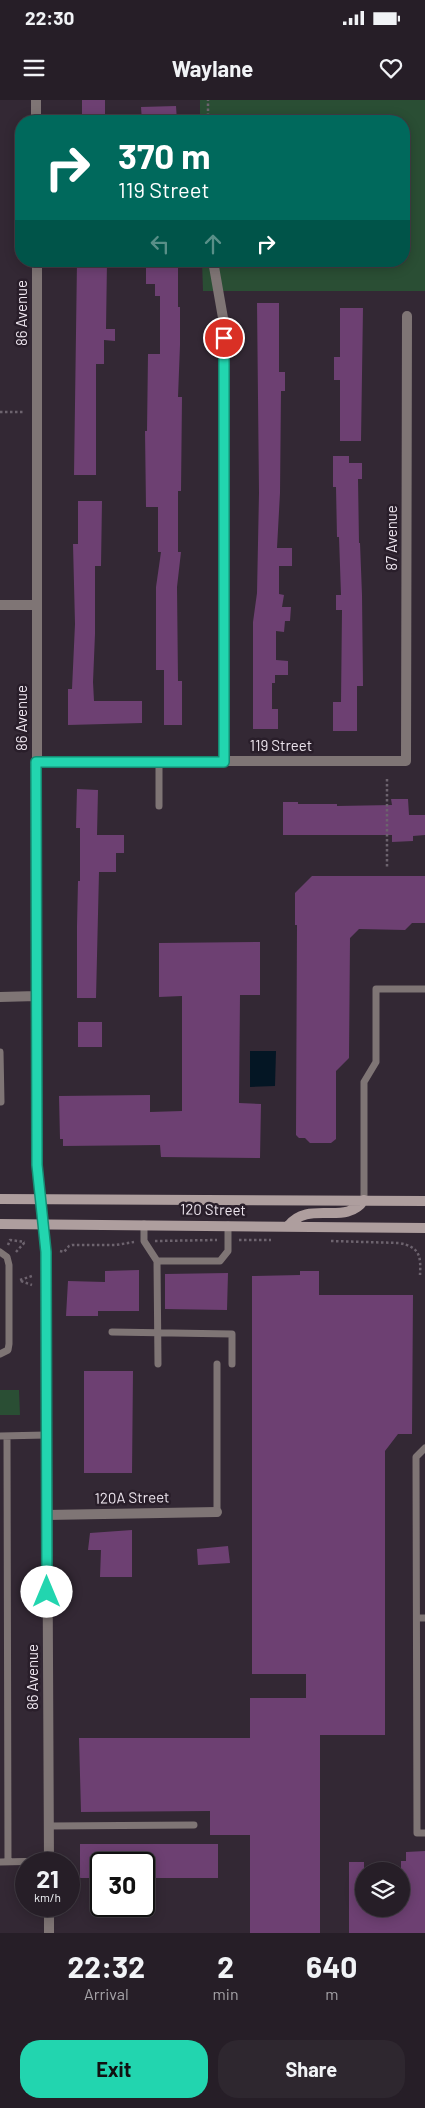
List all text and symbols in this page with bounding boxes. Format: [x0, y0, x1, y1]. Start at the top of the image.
text: 22:30 [25, 6, 74, 29]
icon: menu [20, 54, 48, 82]
icon: heart [377, 54, 405, 82]
text: Waylane [172, 55, 253, 81]
text: 370 m [118, 134, 210, 176]
icon: right [35, 135, 100, 200]
text: 119 Street [118, 176, 209, 202]
icon: left [146, 230, 174, 258]
icon: ahead [199, 230, 227, 258]
icon: right [252, 230, 280, 258]
street label: 86 Avenue [12, 280, 30, 346]
pin [203, 317, 245, 359]
icon: arrive [210, 324, 238, 352]
street label: 87 Avenue [382, 505, 400, 571]
street label: 86 Avenue [12, 685, 30, 751]
street label: 119 Street [250, 736, 312, 754]
street label: 120 Street [180, 1199, 246, 1219]
street label: 120A Street [94, 1487, 170, 1507]
position arrow [20, 1565, 72, 1617]
street label: 86 Avenue [23, 1644, 41, 1710]
speed limit sign: 30 [90, 1852, 155, 1917]
map controls [355, 1862, 410, 1917]
button: layers [355, 1862, 410, 1917]
text: 21 [36, 1863, 59, 1893]
text: km/h [34, 1890, 61, 1904]
text: 22:32 [68, 1948, 145, 1984]
text: 2 [217, 1948, 234, 1984]
text: 640 [306, 1948, 357, 1984]
text: Arrival [84, 1984, 129, 2003]
text: min [213, 1984, 239, 2003]
text: m [325, 1984, 338, 2003]
button: Exit [20, 2040, 208, 2098]
button: Share [218, 2040, 405, 2098]

